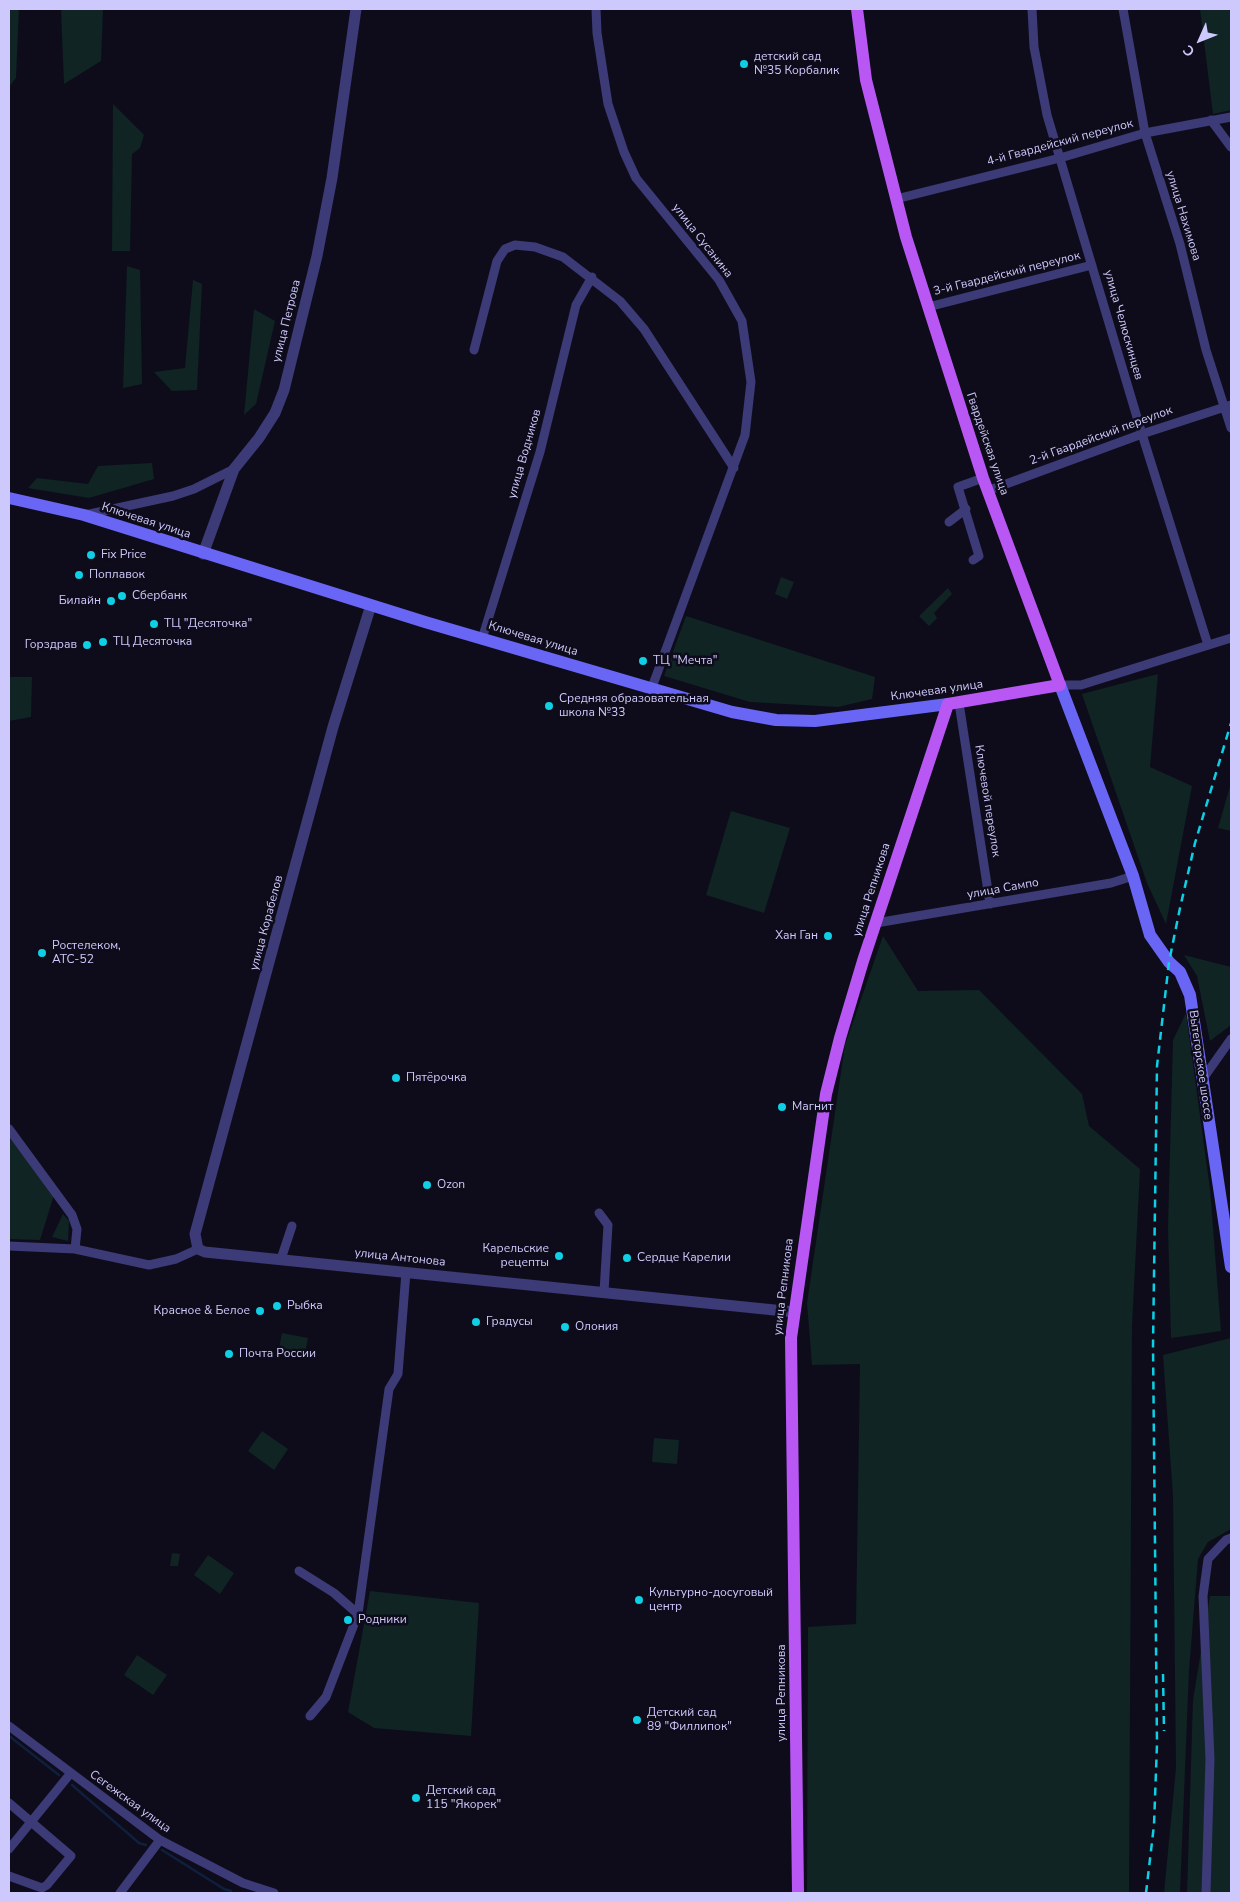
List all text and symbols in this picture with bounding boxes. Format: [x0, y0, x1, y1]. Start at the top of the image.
north arrow [1175, 15, 1225, 65]
text: С [1179, 41, 1199, 61]
place label: детский сад №35 Корбалик [754, 50, 839, 78]
marker: детский сад №35 Корбалик [738, 58, 750, 70]
street label: 4-й Гвардейский переулок [985, 117, 1135, 169]
street label: улица Нахимова [1162, 169, 1204, 263]
street label: улица Сусанина [669, 201, 735, 281]
street label: 3-й Гвардейский переулок [932, 249, 1082, 299]
street label: улица Челюскинцев [1100, 268, 1146, 382]
street label: улица Петрова [270, 278, 304, 364]
street label: Гвардейская улица [963, 391, 1011, 497]
street label: 2-й Гвардейский переулок [1028, 403, 1174, 469]
street label: улица Водников [505, 408, 545, 500]
street label: Ключевая улица [100, 500, 192, 542]
place label: Fix Price [101, 548, 146, 562]
marker: Fix Price [85, 549, 97, 561]
place label: Поплавок [89, 568, 145, 582]
marker: Поплавок [73, 569, 85, 581]
place label: Сбербанк [132, 589, 187, 603]
marker: Сбербанк [116, 590, 128, 602]
place label: Билайн [59, 594, 101, 608]
marker: Билайн [105, 595, 117, 607]
place label: ТЦ "Десяточка" [164, 617, 252, 631]
marker: ТЦ "Десяточка" [148, 618, 160, 630]
street label: Ключевая улица [486, 619, 580, 659]
place label: ТЦ Десяточка [113, 635, 192, 649]
marker: ТЦ Десяточка [97, 636, 109, 648]
place label: Горздрав [25, 638, 77, 652]
marker: Горздрав [81, 639, 93, 651]
place label: ТЦ "Мечта" [653, 654, 717, 668]
marker: ТЦ "Мечта" [637, 655, 649, 667]
street label: Ключевая улица [890, 677, 984, 705]
place label: Средняя образовательная школа №33 [559, 692, 709, 720]
marker: Средняя образовательная школа №33 [543, 700, 555, 712]
street label: Ключевой переулок [971, 744, 1003, 858]
street label: улица Репникова [850, 841, 894, 939]
street label: улица Корабелов [247, 874, 287, 972]
street label: улица Сампо [966, 876, 1040, 902]
place label: Хан Ган [775, 929, 818, 943]
marker: Хан Ган [822, 930, 834, 942]
place label: Ростелеком, АТС-52 [52, 939, 121, 967]
marker: Ростелеком, АТС-52 [36, 947, 48, 959]
street label: Вытегорское шоссе [1185, 1009, 1215, 1121]
place label: Пятёрочка [406, 1071, 467, 1085]
marker: Пятёрочка [390, 1072, 402, 1084]
place label: Магнит [792, 1100, 833, 1114]
marker: Магнит [776, 1101, 788, 1113]
place label: Ozon [437, 1178, 465, 1192]
marker: Ozon [421, 1179, 433, 1191]
street label: улица Репникова [771, 1238, 797, 1336]
place label: Карельские рецепты [482, 1242, 549, 1270]
street label: улица Антонова [354, 1246, 446, 1270]
marker: Карельские рецепты [553, 1250, 565, 1262]
place label: Сердце Карелии [637, 1251, 731, 1265]
marker: Сердце Карелии [621, 1252, 633, 1264]
place label: Рыбка [287, 1299, 323, 1313]
marker: Рыбка [271, 1300, 283, 1312]
place label: Красное & Белое [154, 1304, 250, 1318]
marker: Красное & Белое [254, 1305, 266, 1317]
place label: Градусы [486, 1315, 533, 1329]
marker: Градусы [470, 1316, 482, 1328]
place label: Олония [575, 1320, 618, 1334]
marker: Олония [559, 1321, 571, 1333]
place label: Почта России [239, 1347, 316, 1361]
marker: Почта России [223, 1348, 235, 1360]
place label: Культурно-досуговый центр [649, 1586, 773, 1614]
marker: Культурно-досуговый центр [633, 1594, 645, 1606]
place label: Родники [358, 1613, 407, 1627]
marker: Родники [342, 1614, 354, 1626]
street label: улица Репникова [775, 1644, 789, 1742]
place label: Детский сад 89 "Филлипок" [647, 1706, 732, 1734]
marker: Детский сад 89 "Филлипок" [631, 1714, 643, 1726]
street label: Сегежская улица [86, 1768, 174, 1836]
place label: Детский сад 115 "Якорек" [426, 1784, 501, 1812]
marker: Детский сад 115 "Якорек" [410, 1792, 422, 1804]

